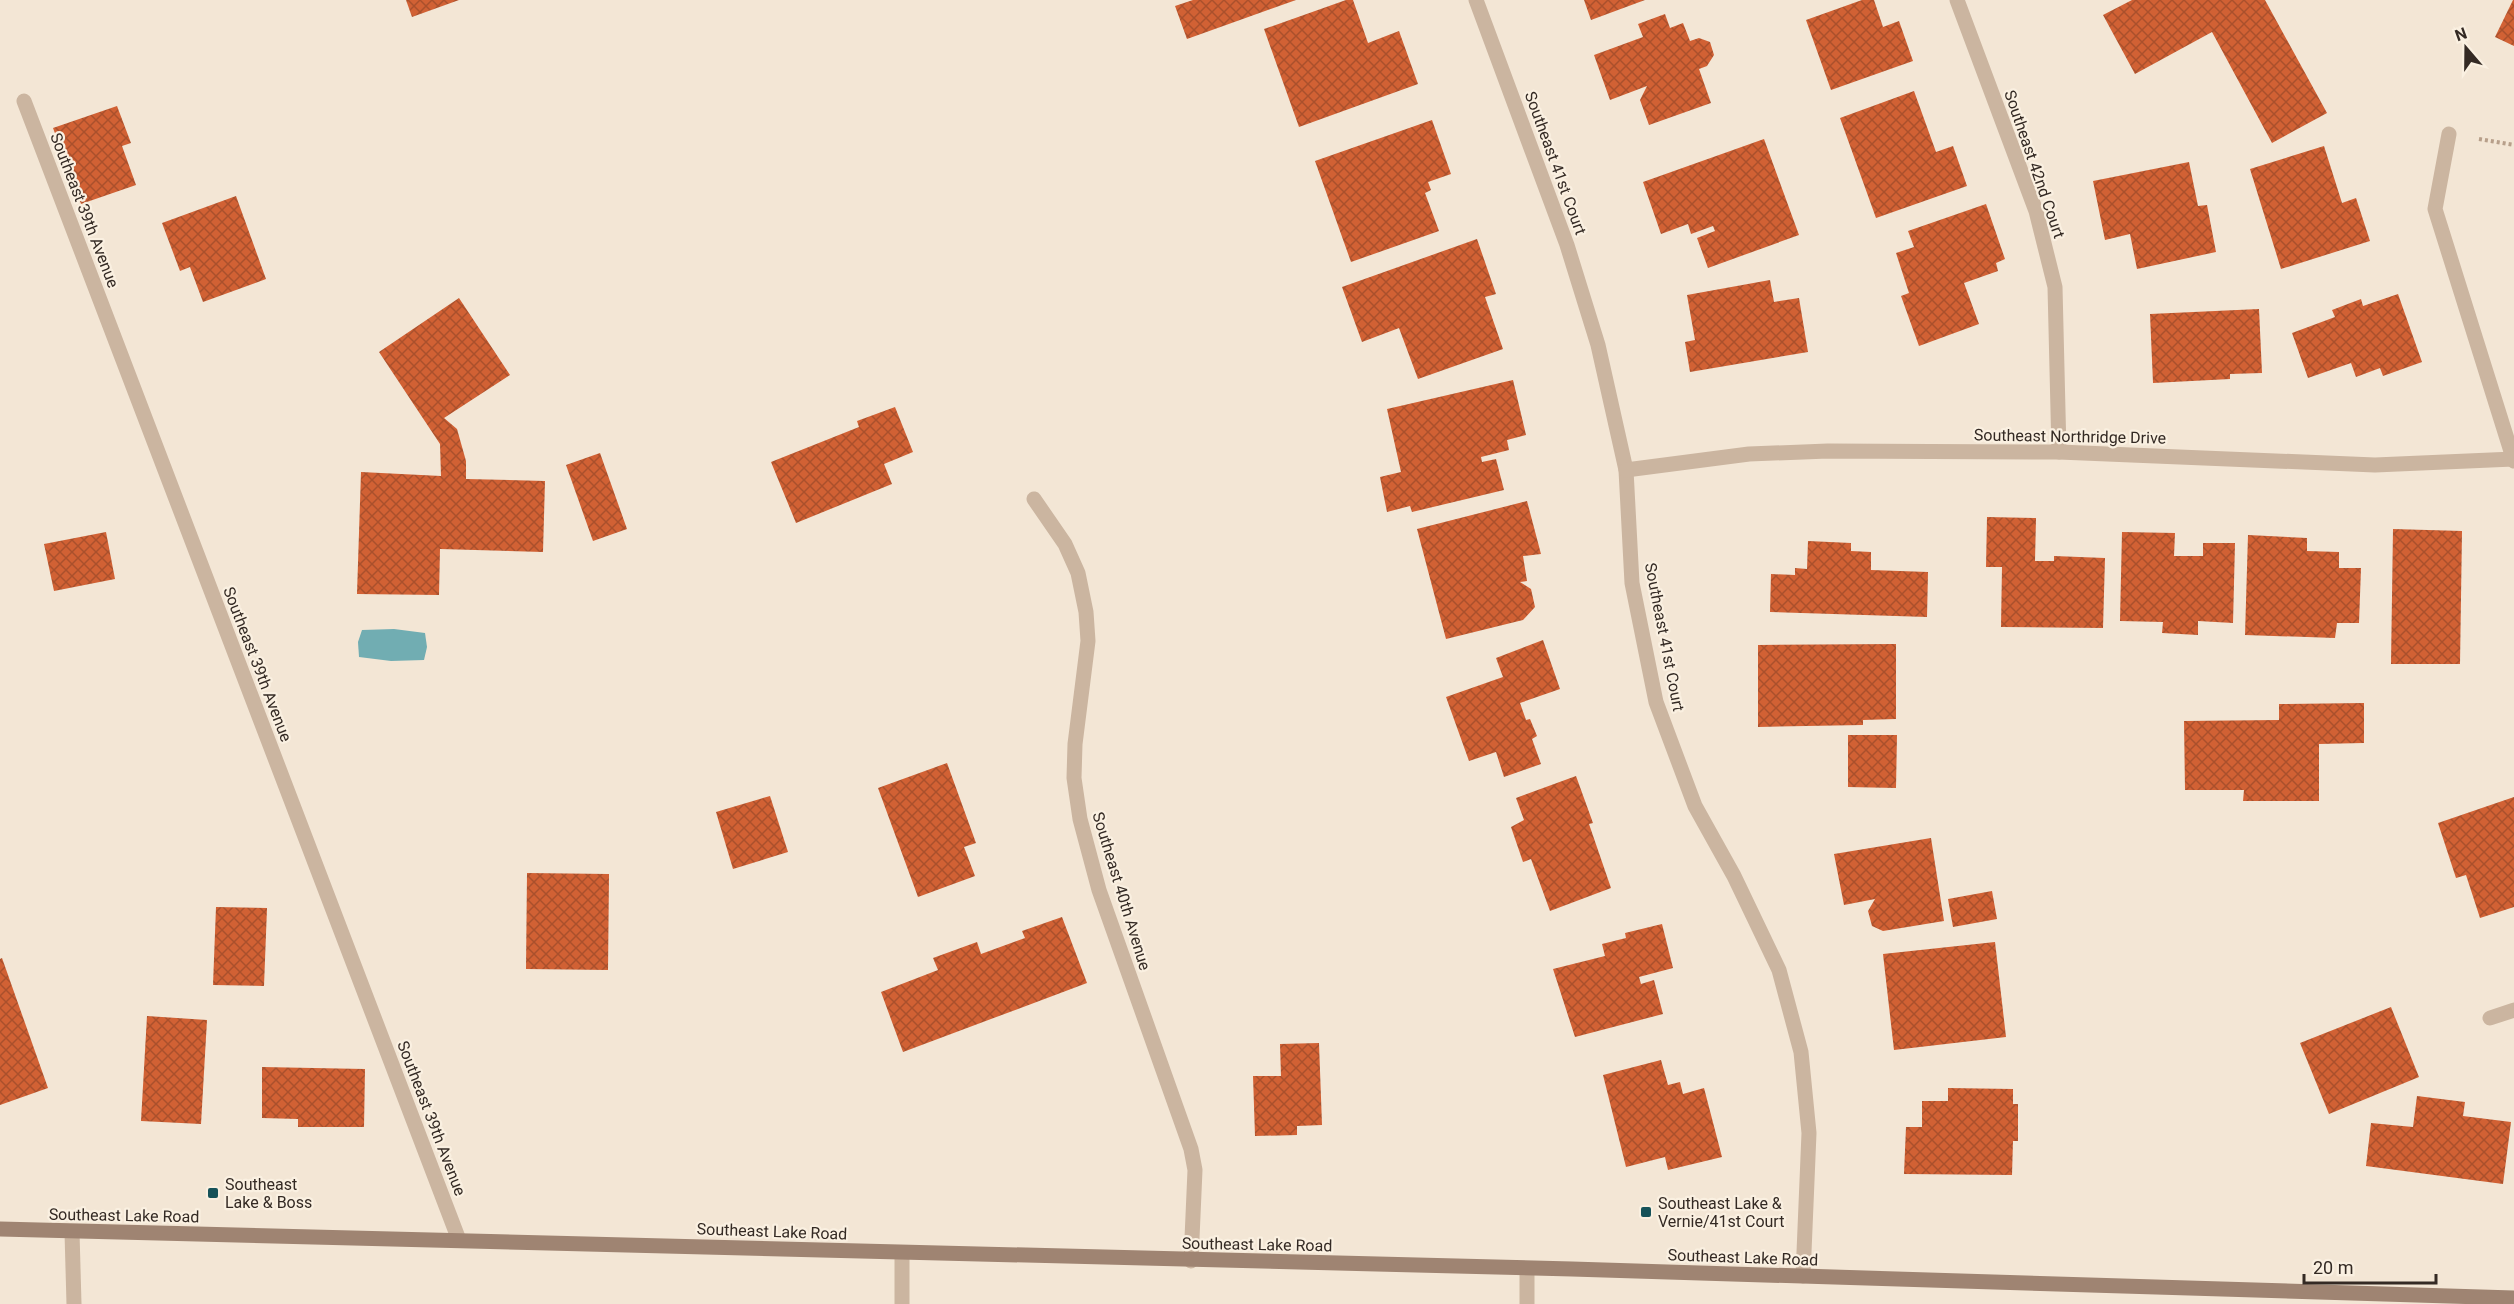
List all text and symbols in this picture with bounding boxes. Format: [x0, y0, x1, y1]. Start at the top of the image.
north arrow [2436, 18, 2496, 78]
text: N [2452, 24, 2470, 45]
street label: Southeast 42nd Court [2000, 88, 2069, 241]
street label: Southeast 41st Court [1521, 89, 1590, 237]
street label: Southeast 39th Avenue [46, 130, 123, 290]
street label: Southeast Northridge Drive [1974, 425, 2166, 448]
street label: Southeast 41st Court [1641, 561, 1688, 713]
street label: Southeast 39th Avenue [219, 584, 296, 744]
street label: Southeast 40th Avenue [1088, 810, 1155, 973]
street label: Southeast 39th Avenue [393, 1038, 470, 1198]
place label: Southeast Lake & Boss [225, 1175, 312, 1212]
marker: Southeast Lake & Boss [206, 1186, 220, 1200]
place label: Southeast Lake & Vernie/41st Court [1658, 1194, 1784, 1231]
street label: Southeast Lake Road [49, 1205, 199, 1226]
marker: Southeast Lake & Vernie/41st Court [1639, 1205, 1653, 1219]
street label: Southeast Lake Road [696, 1219, 848, 1244]
street label: Southeast Lake Road [1182, 1234, 1332, 1255]
street label: Southeast Lake Road [1667, 1245, 1819, 1270]
scale bar [2304, 1247, 2436, 1285]
text: 20 m [2313, 1257, 2353, 1278]

